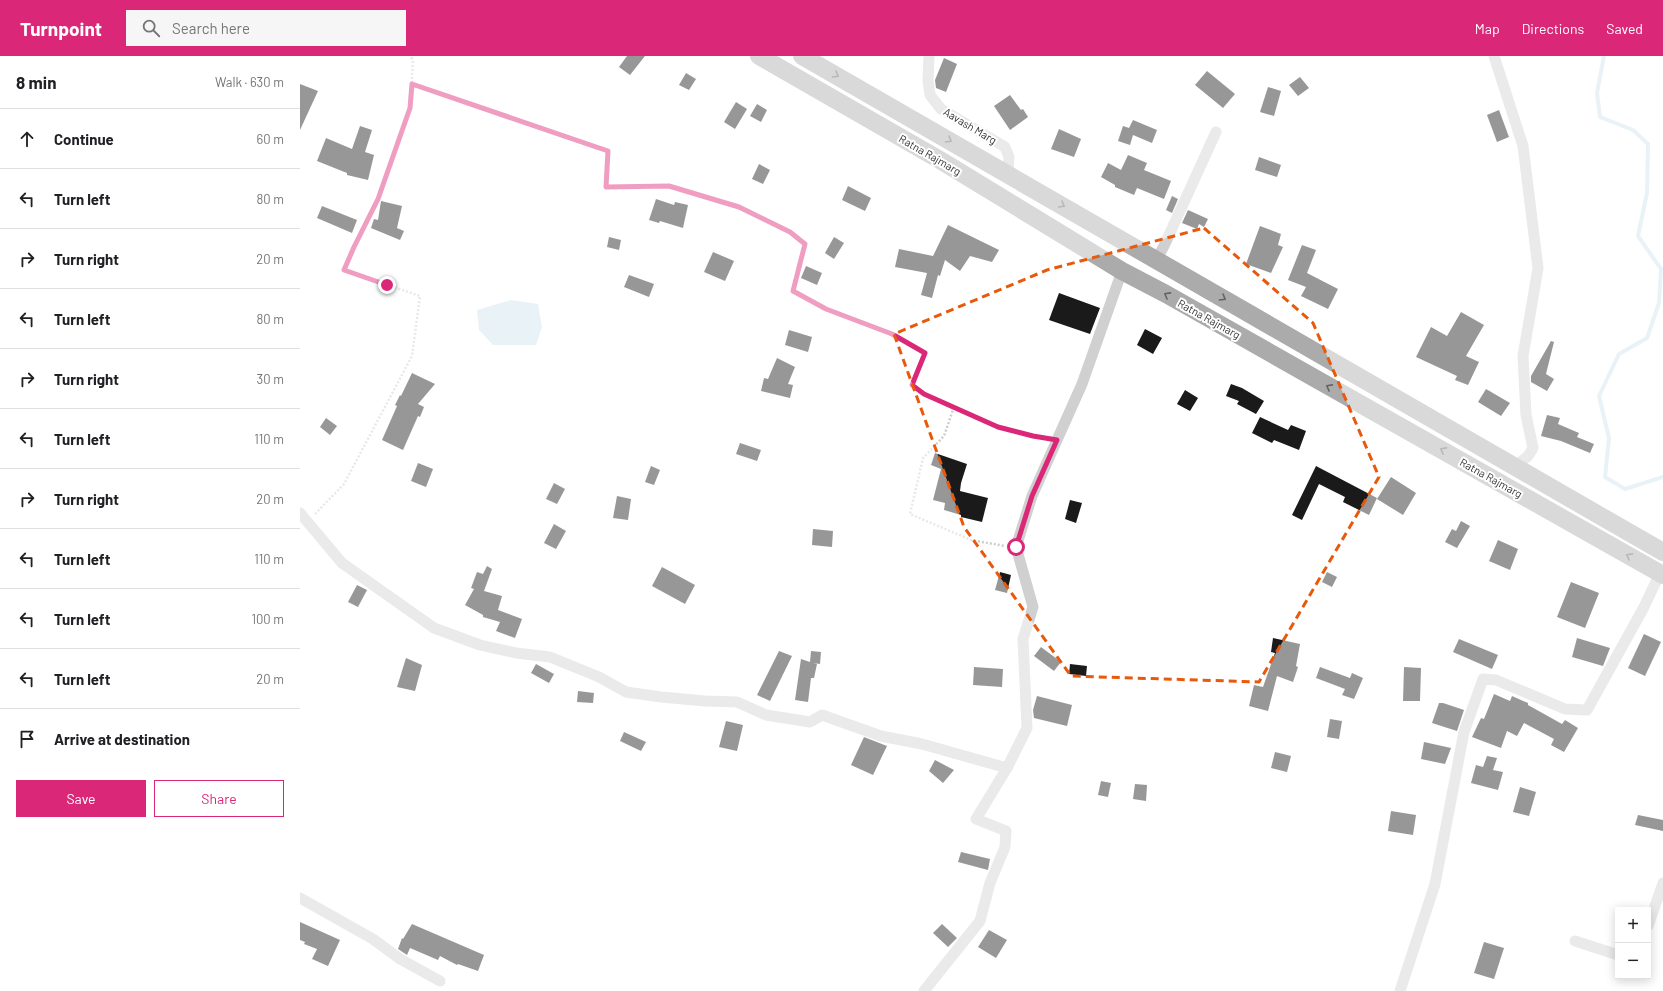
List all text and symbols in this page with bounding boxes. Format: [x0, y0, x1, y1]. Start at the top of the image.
search box [126, 10, 406, 46]
text: Turnpoint [20, 17, 102, 40]
icon: search [140, 17, 162, 39]
text: Search here [172, 19, 250, 37]
text: Map [1475, 20, 1500, 37]
text: Directions [1522, 20, 1584, 37]
text: Saved [1606, 20, 1643, 37]
one-way arrow [832, 71, 839, 78]
text: 8 min [16, 72, 56, 92]
text: Walk · 630 m [215, 74, 284, 90]
street label: Aavash Marg [941, 105, 999, 147]
icon: ahead [16, 128, 38, 150]
text: Continue [54, 130, 114, 148]
text: 60 m [257, 131, 284, 147]
street label: Ratna Rajmarg [897, 132, 964, 178]
one-way arrow [945, 135, 952, 142]
icon: left [16, 188, 38, 210]
text: Turn left [54, 190, 110, 208]
text: 80 m [257, 191, 284, 207]
one-way arrow [1058, 200, 1065, 207]
icon: right [16, 248, 38, 270]
text: Turn right [54, 250, 119, 268]
text: 20 m [256, 251, 284, 267]
route end [378, 276, 396, 294]
one-way arrow [1164, 293, 1172, 300]
one-way arrow [1218, 294, 1226, 301]
street label: Ratna Rajmarg [1176, 296, 1243, 341]
icon: left [16, 308, 38, 330]
text: Turn left [54, 310, 110, 328]
text: 80 m [257, 311, 284, 327]
icon: right [16, 368, 38, 390]
text: Turn right [54, 370, 119, 388]
text: 30 m [257, 371, 284, 387]
one-way arrow [1326, 384, 1334, 391]
icon: left [16, 428, 38, 450]
text: Turn left [54, 430, 110, 448]
text: 110 m [254, 431, 284, 447]
one-way arrow [1440, 448, 1447, 455]
street label: Ratna Rajmarg [1458, 455, 1525, 500]
icon: right [16, 488, 38, 510]
text: Turn right [54, 490, 119, 508]
text: 20 m [256, 491, 284, 507]
route start [1007, 538, 1025, 556]
icon: left [16, 548, 38, 570]
text: Turn left [54, 550, 110, 568]
text: 110 m [254, 551, 284, 567]
one-way arrow [1626, 553, 1633, 560]
icon: left [16, 608, 38, 630]
text: Turn left [54, 610, 110, 628]
text: 100 m [251, 611, 284, 627]
icon: left [16, 668, 38, 690]
text: Turn left [54, 670, 110, 688]
text: 20 m [256, 671, 284, 687]
icon: arrive [16, 728, 38, 750]
text: Arrive at destination [54, 730, 190, 748]
button: Save [16, 780, 146, 817]
button: Share [154, 780, 284, 817]
map controls [1615, 907, 1651, 979]
button: + [1615, 907, 1651, 943]
button: − [1615, 943, 1651, 979]

